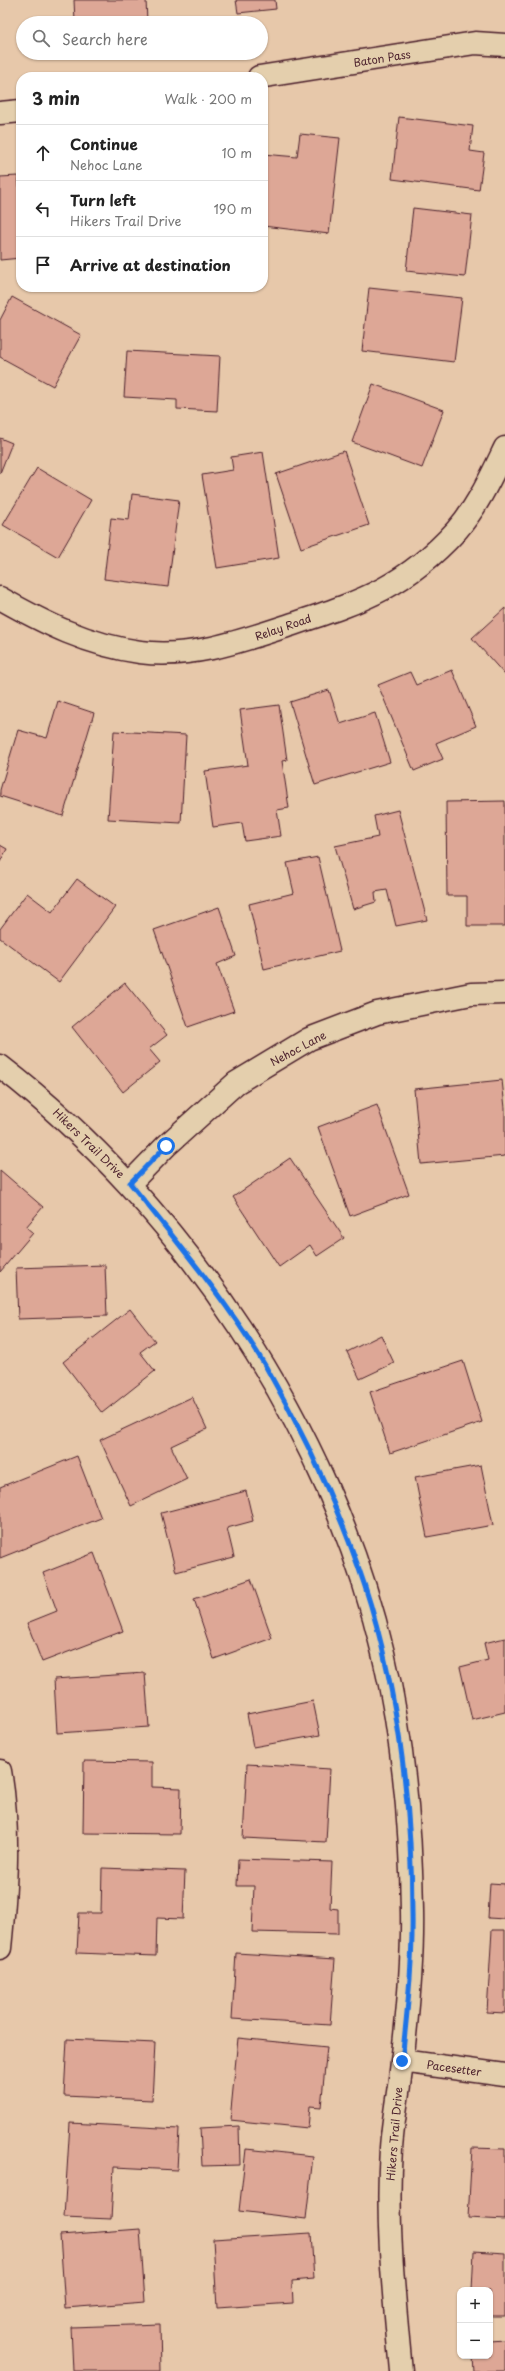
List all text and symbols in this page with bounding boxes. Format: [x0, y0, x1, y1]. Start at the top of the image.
search box [16, 16, 268, 60]
icon: search [30, 27, 52, 49]
text: Search here [62, 27, 148, 50]
street label: Baton Pass [352, 45, 412, 71]
text: 3 min [32, 85, 80, 111]
text: Walk · 200 m [164, 89, 252, 108]
text: Continue [70, 132, 138, 155]
icon: ahead [32, 142, 54, 164]
text: 10 m [222, 143, 252, 162]
text: Nehoc Lane [70, 155, 143, 174]
text: Turn left [70, 188, 136, 211]
icon: left [32, 198, 54, 220]
text: 190 m [213, 199, 252, 218]
text: Hikers Trail Drive [70, 211, 181, 230]
text: Arrive at destination [70, 253, 231, 276]
icon: arrive [32, 254, 54, 276]
street label: Relay Road [253, 609, 313, 645]
street label: Nehoc Lane [267, 1026, 329, 1070]
street label: Hikers Trail Drive [49, 1104, 129, 1182]
route start [157, 1137, 175, 1155]
route end [393, 2052, 411, 2070]
street label: Pacesetter [425, 2056, 483, 2080]
street label: Hikers Trail Drive [381, 2086, 407, 2182]
map controls [457, 2287, 493, 2359]
button: + [457, 2287, 493, 2323]
button: − [457, 2323, 493, 2359]

